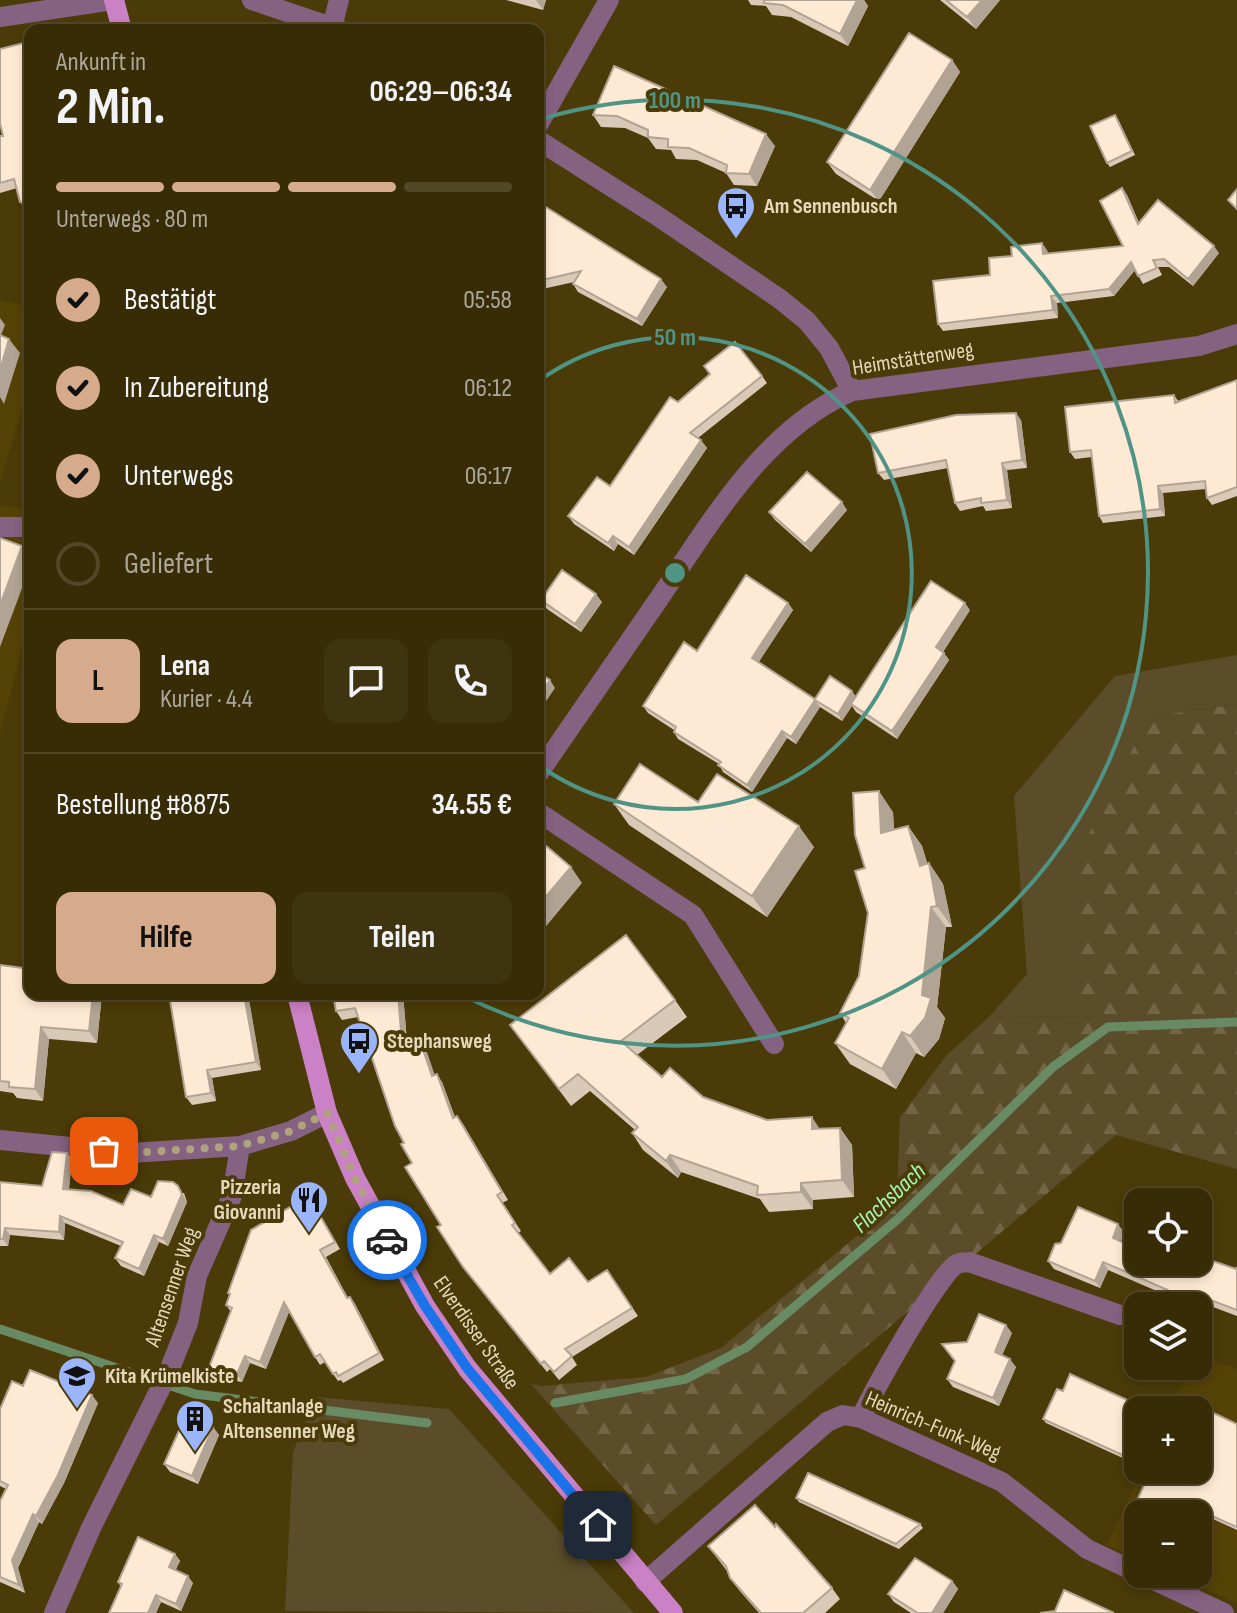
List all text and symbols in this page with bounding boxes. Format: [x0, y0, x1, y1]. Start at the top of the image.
text: Ankunft in [56, 47, 146, 78]
text: 06:29–06:34 [370, 74, 512, 110]
text: 2 Min. [56, 76, 165, 139]
text: 100 m [649, 86, 701, 115]
bus stop icon: Am Sennenbusch [715, 185, 757, 240]
place label: Am Sennenbusch [763, 193, 898, 220]
text: Unterwegs · 80 m [56, 204, 208, 235]
icon: check [56, 278, 100, 322]
text: Bestätigt [124, 282, 216, 318]
text: 05:58 [463, 285, 512, 316]
text: 50 m [654, 323, 696, 352]
street label: Heimstättenweg [850, 336, 976, 382]
icon: check [56, 366, 100, 410]
text: In Zubereitung [124, 370, 269, 406]
text: 06:12 [464, 373, 512, 404]
icon: check [56, 454, 100, 498]
text: Unterwegs [124, 458, 233, 494]
text: 06:17 [465, 461, 512, 492]
text: Geliefert [124, 546, 213, 582]
centre of rings [661, 559, 689, 587]
button: chat [324, 639, 408, 723]
button: phone [428, 639, 512, 723]
text: Lena [160, 648, 210, 684]
text: L [92, 663, 104, 699]
text: Kurier · 4.4 [160, 684, 253, 715]
text: Bestellung #8875 [56, 787, 230, 823]
text: 34.55 € [431, 787, 512, 823]
button: Hilfe [56, 892, 276, 984]
button: Teilen [292, 892, 512, 984]
bus stop icon: Stephansweg [338, 1020, 380, 1075]
place label: Stephansweg [387, 1028, 492, 1055]
pin [70, 1117, 138, 1185]
icon: bag [82, 1129, 126, 1173]
water label: Flachsbach [846, 1157, 932, 1239]
place label: Pizzeria Giovanni [214, 1174, 281, 1226]
restaurant icon: Pizzeria Giovanni [288, 1179, 330, 1234]
map controls [1124, 1188, 1212, 1588]
button: locate [1124, 1188, 1212, 1276]
courier [347, 1200, 427, 1280]
icon: car [365, 1218, 409, 1262]
street label: Altensenner Weg [139, 1224, 205, 1351]
street label: Elverdisser Straße [427, 1271, 525, 1395]
button: layers [1124, 1292, 1212, 1380]
school or university icon: Kita Krümelkiste [56, 1355, 98, 1410]
place label: Kita Krümelkiste [105, 1363, 234, 1390]
street label: Heinrich-Funk-Weg [861, 1385, 1005, 1467]
place label: Schaltanlage Altensenner Weg [222, 1393, 355, 1445]
button: + [1124, 1396, 1212, 1484]
building icon: Schaltanlage Altensenner Weg [174, 1398, 216, 1453]
pin [564, 1491, 632, 1559]
button: − [1124, 1500, 1212, 1588]
icon: home [576, 1503, 620, 1547]

